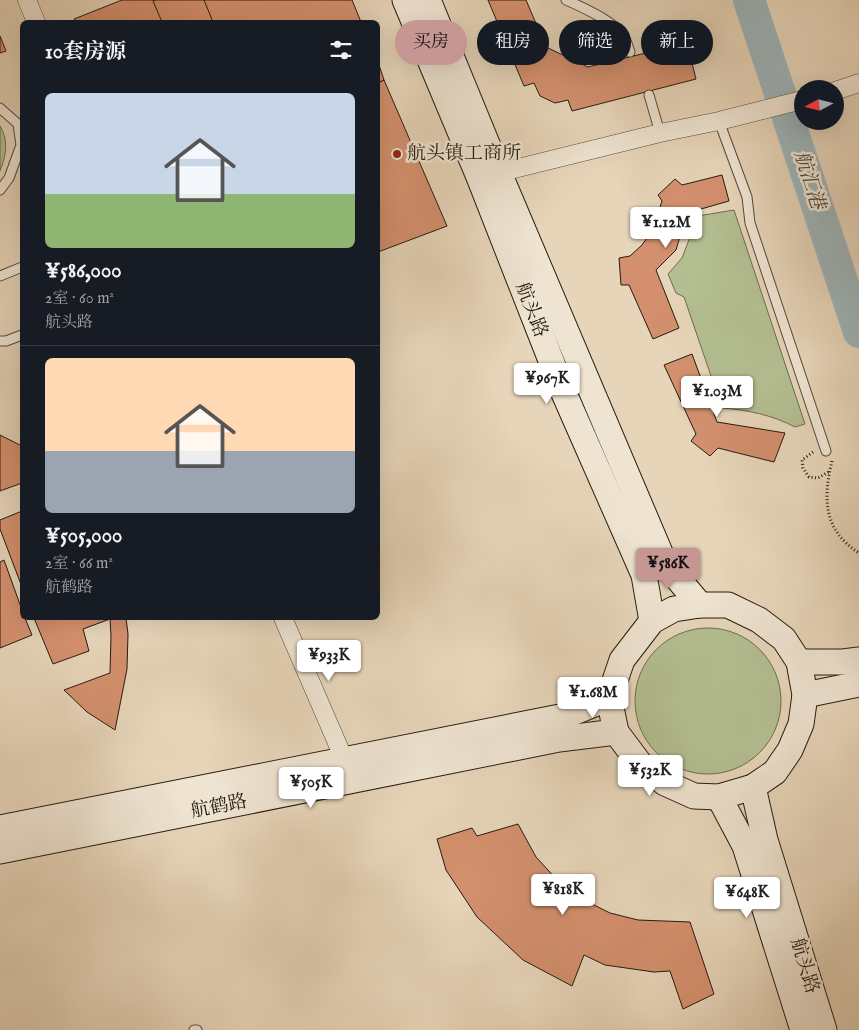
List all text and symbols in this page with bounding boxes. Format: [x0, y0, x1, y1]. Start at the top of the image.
chip: 买房 [395, 20, 467, 65]
chip: 租房 [477, 20, 549, 65]
chip: 筛选 [559, 20, 631, 65]
chip: 新上 [641, 20, 713, 65]
icon: filters [327, 36, 355, 64]
text: 10套房源 [45, 39, 126, 66]
north arrow [794, 80, 844, 130]
map controls [794, 80, 844, 130]
icon: home [155, 125, 245, 215]
place label: 航头镇工商所 [407, 142, 521, 166]
marker: 航头镇工商所 [391, 148, 403, 160]
water label: 航汇港 [788, 148, 831, 215]
pin: ¥1.12M [625, 206, 707, 249]
text: ¥1.12M [641, 213, 691, 233]
text: ¥586,000 [45, 258, 122, 285]
street label: 航头路 [510, 279, 552, 341]
text: 2室 · 60 m² [45, 289, 114, 309]
text: 航头路 [45, 313, 93, 333]
pin: ¥967K [512, 362, 582, 405]
text: ¥967K [525, 369, 569, 389]
pin: ¥1.03M [676, 376, 758, 418]
text: ¥1.03M [692, 382, 742, 402]
icon: home [155, 391, 245, 481]
text: ¥505,000 [45, 523, 122, 550]
pin: ¥586K [633, 548, 703, 590]
text: 2室 · 66 m² [45, 554, 113, 574]
text: ¥586K [647, 554, 689, 574]
text: 航鹤路 [45, 578, 93, 598]
pin: ¥933K [294, 640, 364, 682]
text: ¥933K [308, 646, 350, 666]
pin: ¥1.68M [552, 676, 634, 719]
text: ¥1.68M [568, 683, 618, 703]
pin: ¥532K [615, 754, 685, 797]
text: ¥532K [629, 761, 671, 781]
pin: ¥505K [276, 766, 346, 809]
text: ¥505K [290, 773, 332, 793]
street label: 航鹤路 [189, 790, 249, 824]
pin: ¥818K [528, 874, 598, 916]
pin: ¥648K [712, 876, 782, 919]
text: ¥818K [542, 880, 584, 900]
text: ¥648K [725, 883, 769, 903]
street label: 航头路 [784, 935, 824, 997]

